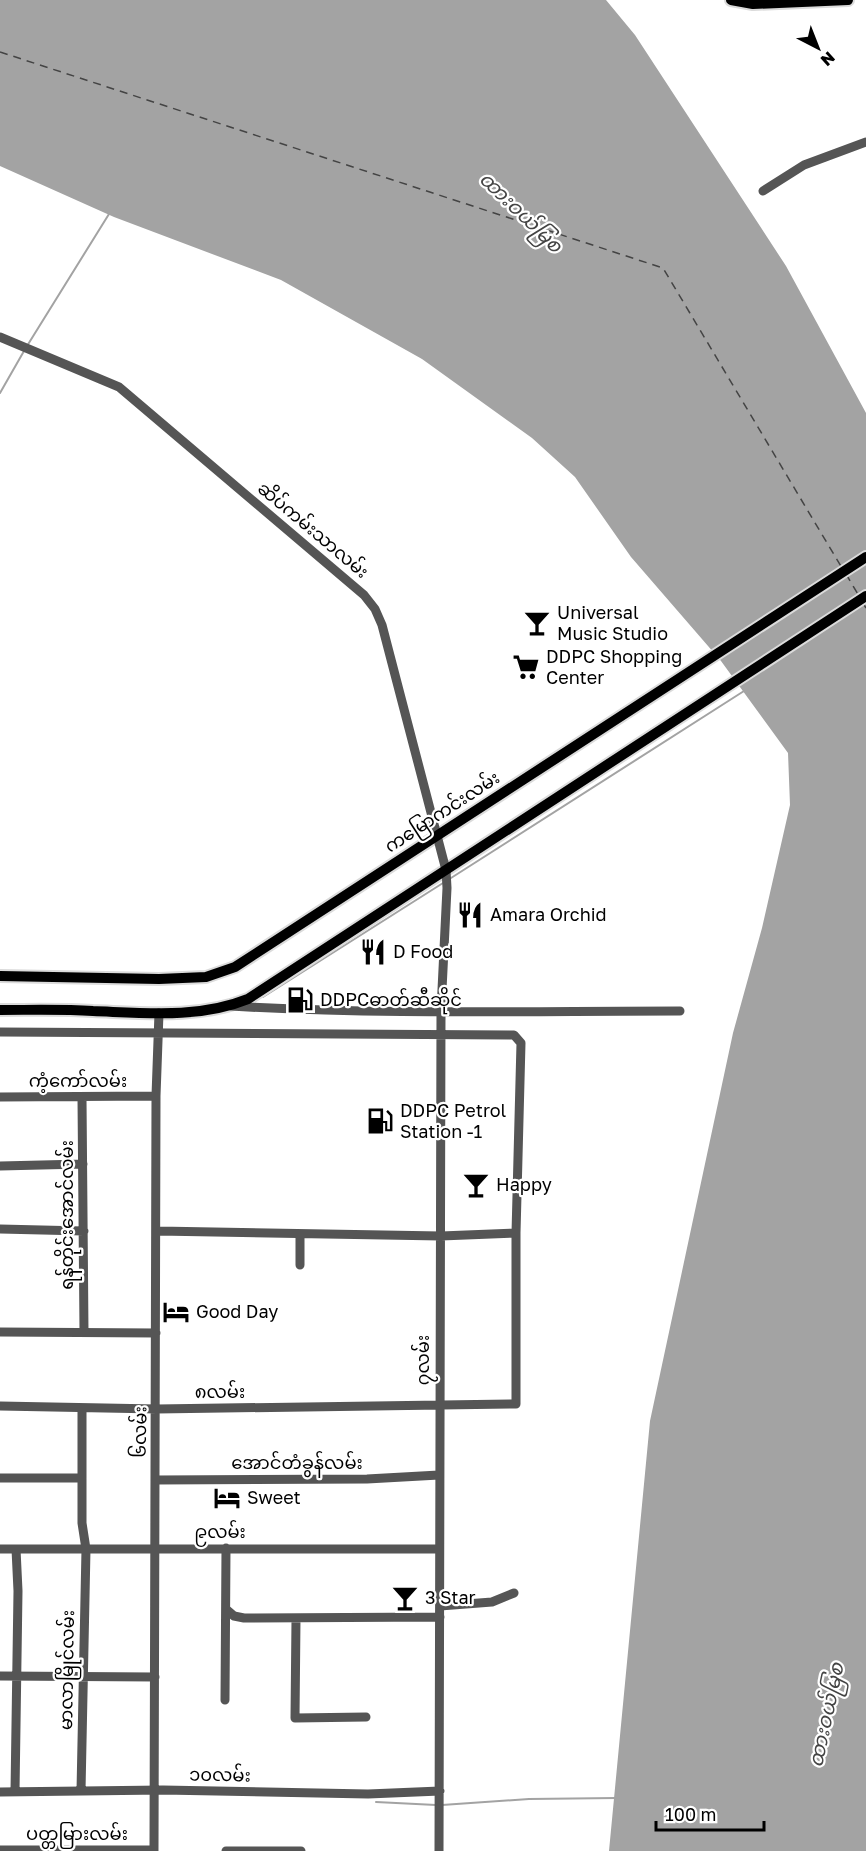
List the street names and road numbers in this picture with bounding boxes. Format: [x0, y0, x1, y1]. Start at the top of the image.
street label: ဆိပ်ကမ်းသာလမ်း [254, 475, 375, 582]
street label: ကမြောကင်းလမ်း [379, 765, 506, 861]
street label: ကံ့ကော်လမ်း [29, 1068, 127, 1093]
street label: ရန်တိုင်းအောင်လမ်း [53, 1140, 82, 1290]
street label: ၇လမ်း [410, 1335, 438, 1385]
street label: ၈လမ်း [195, 1379, 245, 1402]
street label: ၆လမ်း [127, 1406, 150, 1458]
street label: အောင်တံခွန်လမ်း [231, 1450, 363, 1478]
street label: ၉လမ်း [194, 1519, 246, 1547]
street label: မာလာမြိုင်လမ်း [52, 1610, 83, 1730]
street label: ၁၀လမ်း [189, 1761, 251, 1786]
street label: ပတ္တမြားလမ်း [26, 1821, 128, 1849]

